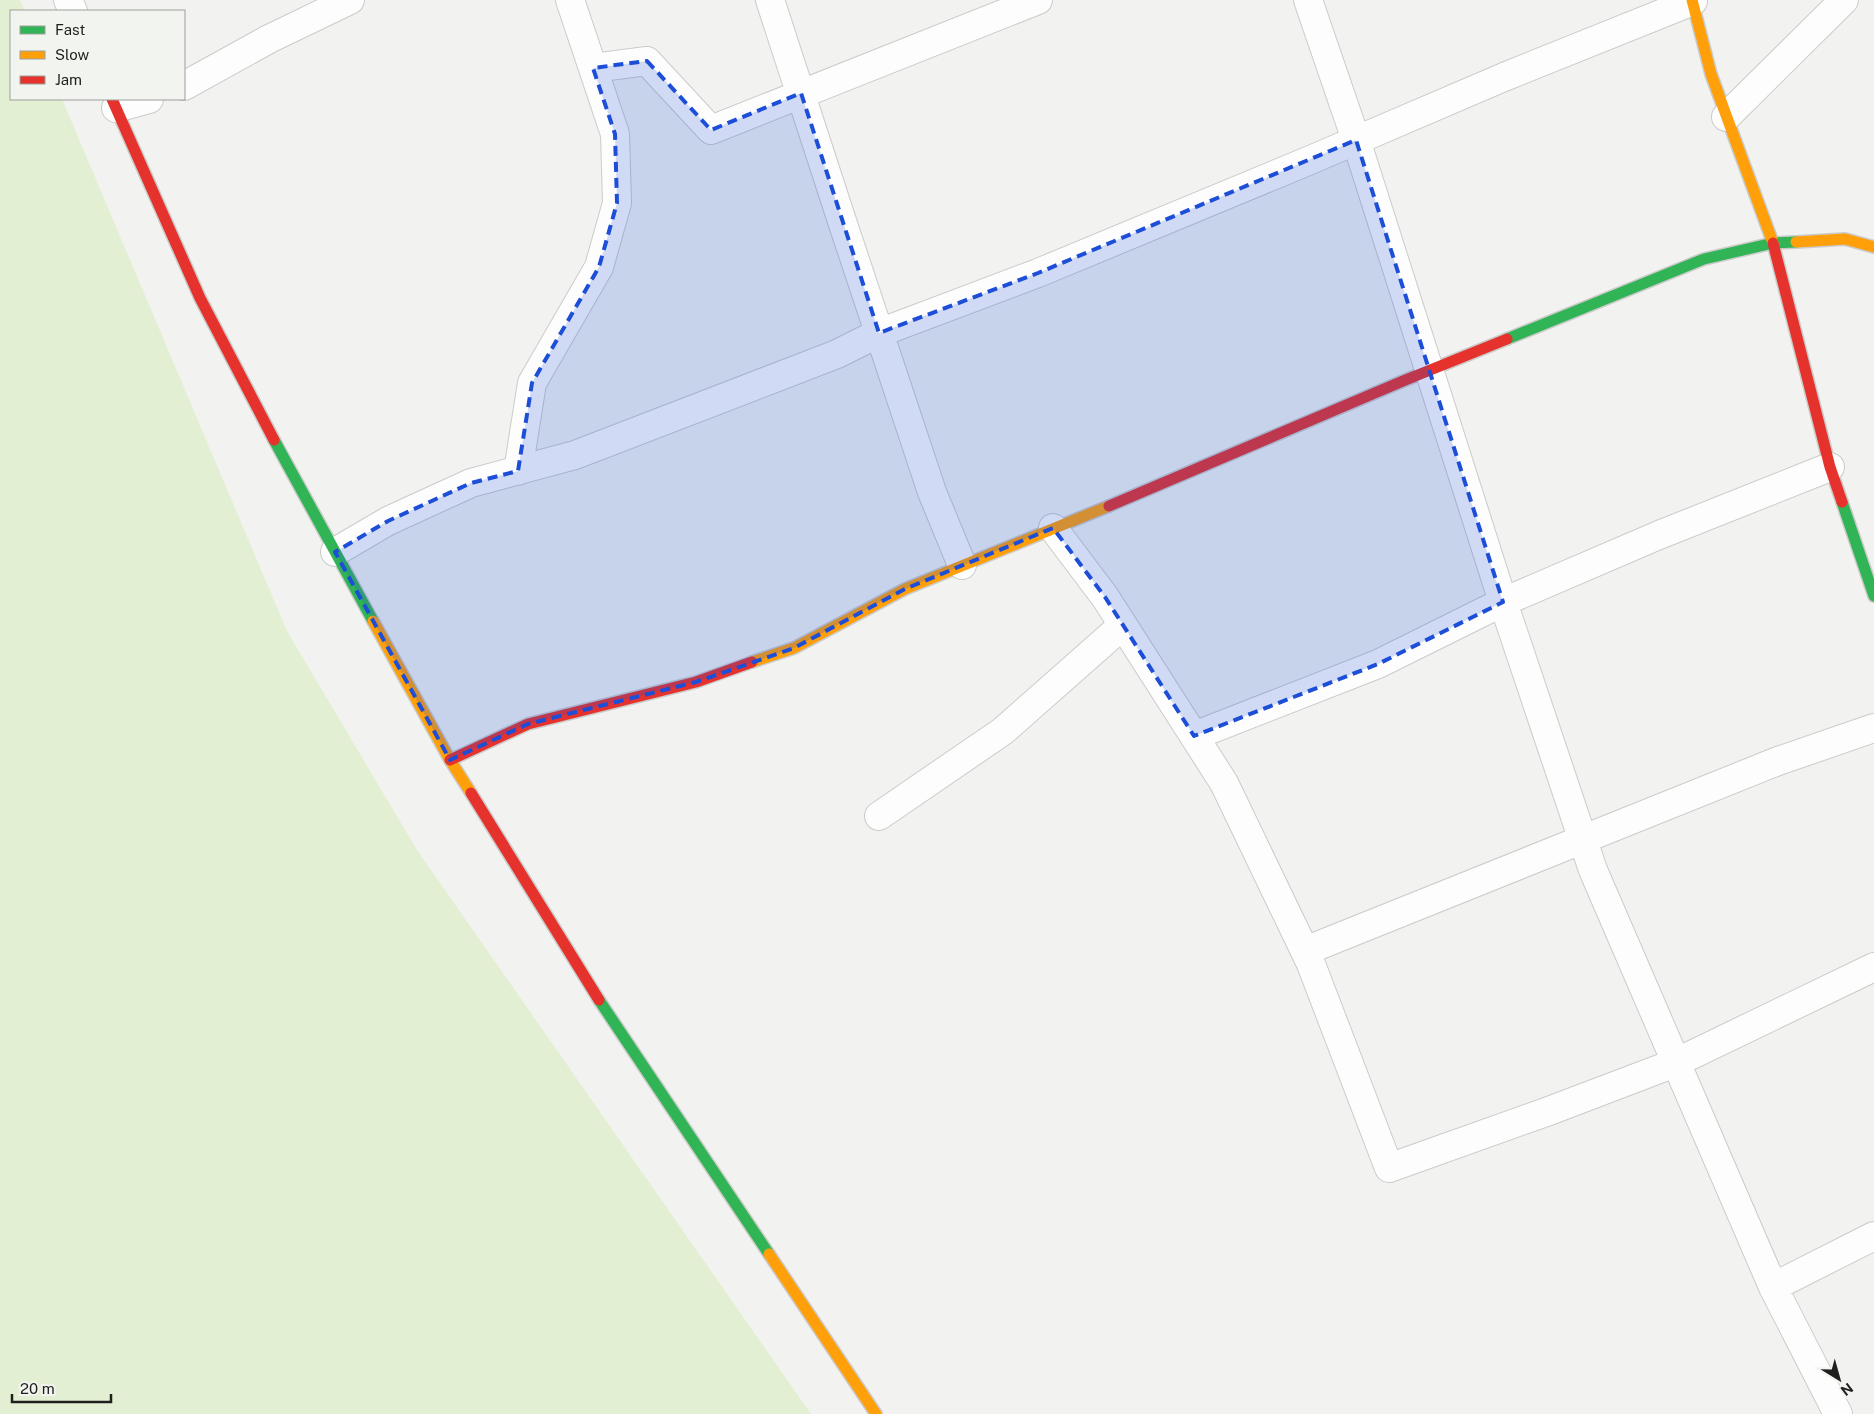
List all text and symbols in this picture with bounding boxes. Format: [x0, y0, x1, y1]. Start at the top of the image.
legend [10, 10, 185, 100]
text: Fast [55, 21, 85, 38]
text: Slow [55, 46, 90, 63]
text: Jam [55, 71, 82, 88]
north arrow [1814, 1354, 1864, 1404]
scale bar [12, 1372, 111, 1404]
text: 20 m [20, 1380, 55, 1397]
text: N [1838, 1380, 1856, 1399]

